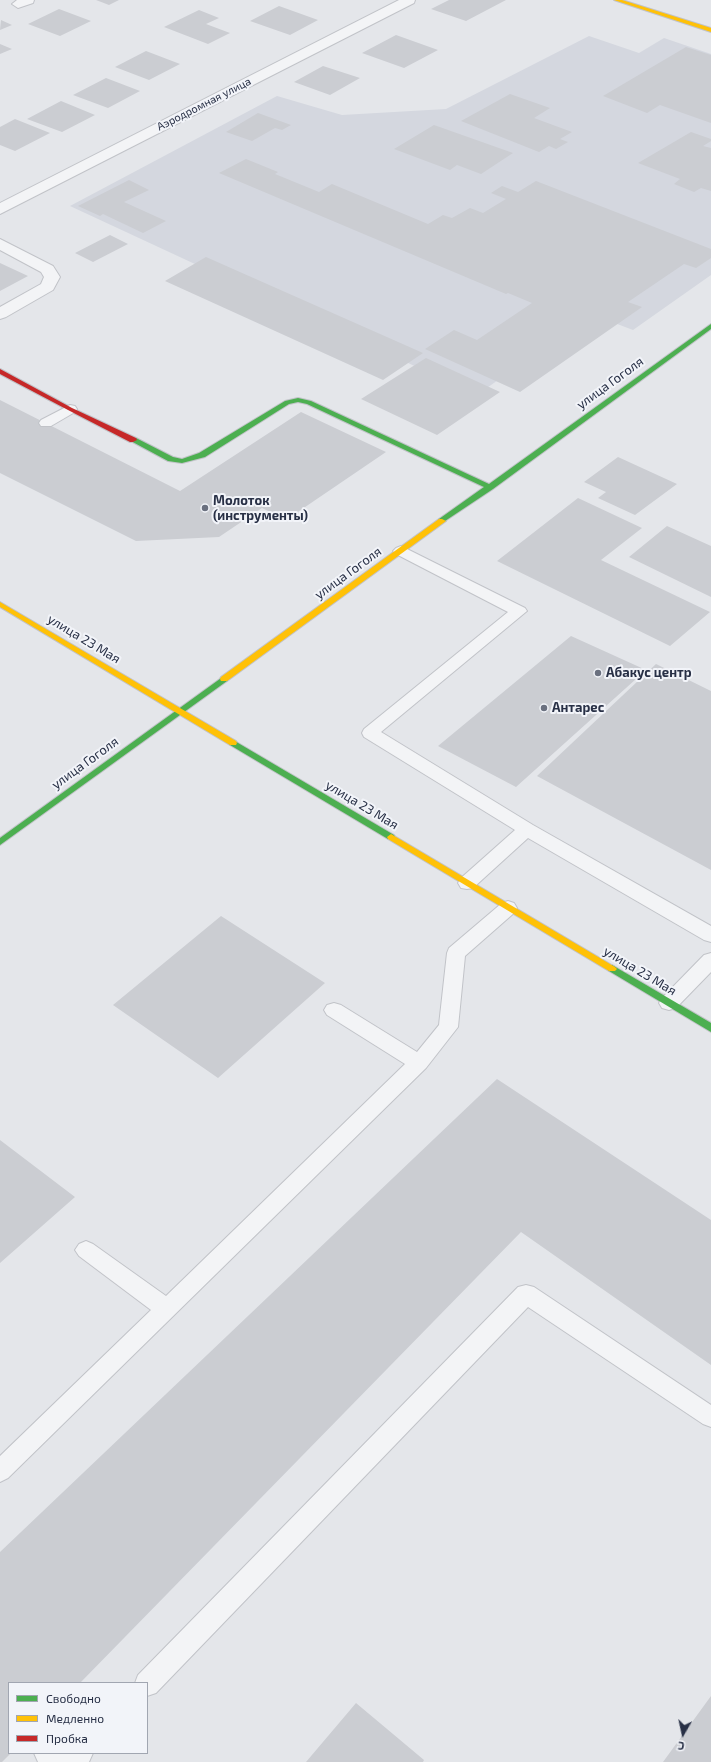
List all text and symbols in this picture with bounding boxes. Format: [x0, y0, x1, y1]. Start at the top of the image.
street label: Аэродромная улица [155, 75, 253, 133]
street label: улица Гоголя [574, 354, 646, 412]
place label: Молоток (инструменты) [213, 493, 308, 524]
marker: Молоток (инструменты) [200, 503, 210, 513]
street label: улица Гоголя [312, 544, 384, 602]
street label: улица 23 Мая [45, 611, 123, 667]
place label: Абакус центр [606, 665, 692, 681]
marker: Абакус центр [593, 668, 603, 678]
place label: Антарес [552, 700, 604, 716]
marker: Антарес [539, 703, 549, 713]
street label: улица Гоголя [49, 734, 121, 792]
street label: улица 23 Мая [323, 777, 401, 833]
street label: улица 23 Мая [601, 943, 679, 999]
legend [8, 1682, 148, 1754]
text: Свободно [46, 1691, 101, 1705]
text: Медленно [46, 1711, 104, 1725]
north arrow [663, 1714, 703, 1754]
text: Пробка [46, 1731, 88, 1745]
text: С [677, 1739, 685, 1753]

